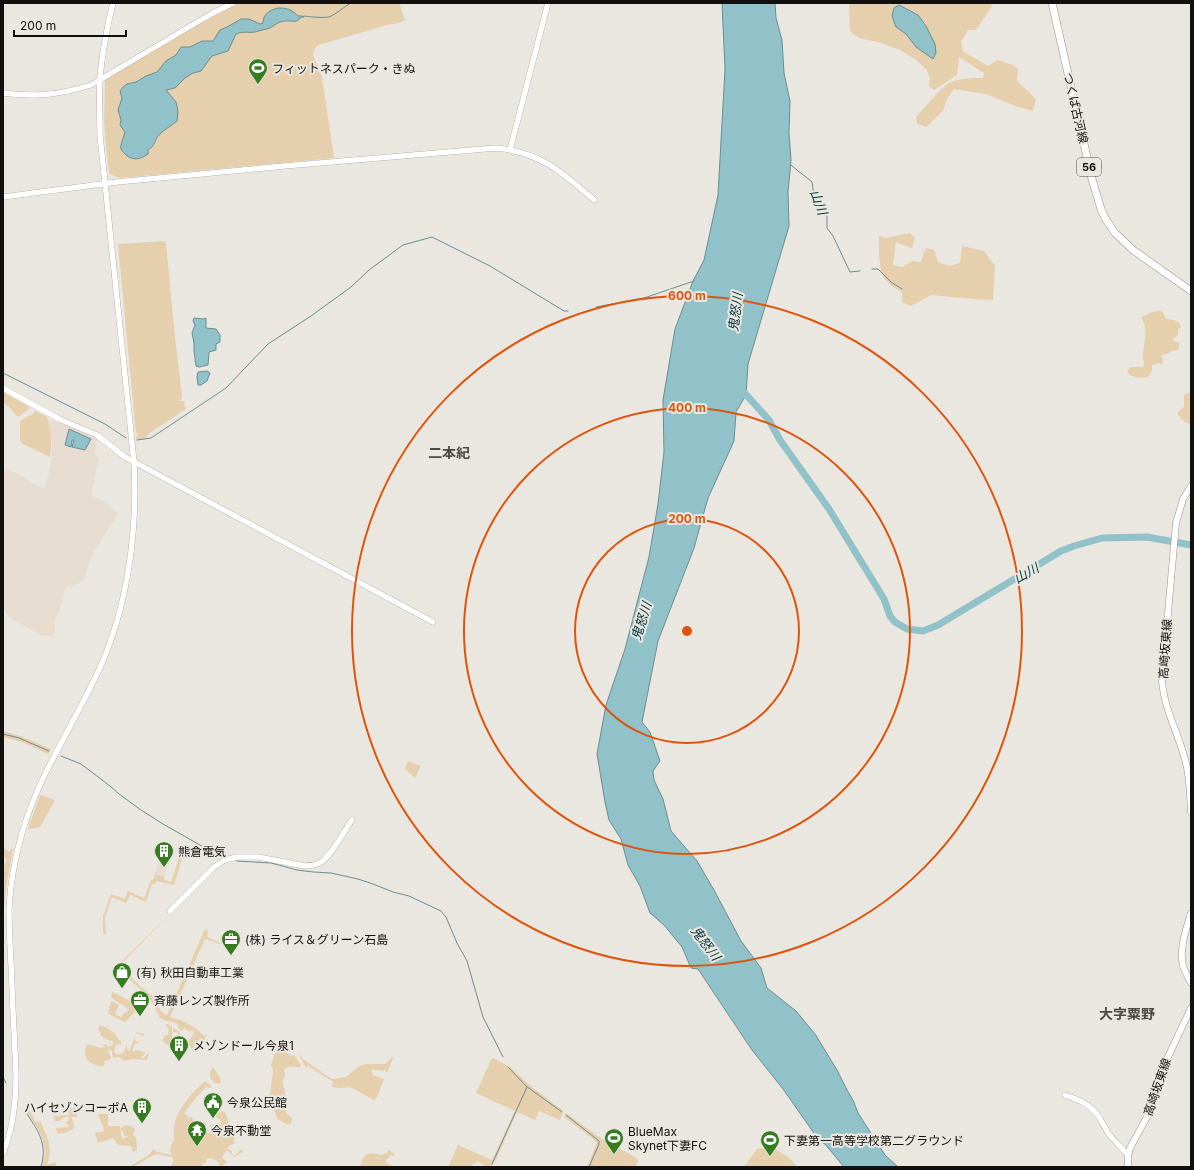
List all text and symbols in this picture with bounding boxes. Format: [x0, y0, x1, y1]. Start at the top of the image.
scale bar [14, 12, 126, 38]
text: 200 m [20, 18, 56, 33]
sports icon: フィットネスパーク・きぬ [247, 57, 269, 85]
place label: フィットネスパーク・きぬ [272, 61, 416, 76]
street label: つくば古河線 [1061, 71, 1091, 145]
road number: 56 [1077, 158, 1101, 176]
water label: 山川 [807, 187, 832, 219]
text: 600 m [668, 288, 706, 303]
water label: 鬼怒川 [725, 290, 746, 332]
text: 400 m [668, 400, 706, 415]
district label: 二本紀 [428, 444, 470, 461]
text: 200 m [668, 511, 706, 526]
water label: 山川 [1011, 559, 1043, 586]
water label: 鬼怒川 [628, 598, 655, 642]
street label: 高崎坂東線 [1155, 619, 1175, 679]
centre of rings [680, 624, 694, 638]
building icon: 熊倉電気 [153, 840, 175, 868]
place label: 熊倉電気 [178, 844, 226, 859]
water label: 鬼怒川 [688, 923, 725, 965]
office icon: (株) ライス＆グリーン石島 [220, 928, 242, 956]
place label: (株) ライス＆グリーン石島 [245, 932, 388, 947]
shop icon: (有) 秋田自動車工業 [111, 961, 133, 989]
place label: (有) 秋田自動車工業 [136, 965, 244, 980]
office icon: 斉藤レンズ製作所 [129, 989, 151, 1017]
place label: 斉藤レンズ製作所 [154, 993, 250, 1008]
district label: 大字粟野 [1099, 1005, 1155, 1022]
building icon: メゾンドール今泉1 [168, 1034, 190, 1062]
place label: メゾンドール今泉1 [193, 1038, 294, 1053]
street label: 高崎坂東線 [1140, 1056, 1174, 1118]
public building icon: 今泉公民館 [202, 1091, 224, 1119]
place label: 今泉公民館 [227, 1095, 287, 1110]
building icon: ハイセゾンコーポA [131, 1096, 153, 1124]
place label: ハイセゾンコーポA [24, 1100, 128, 1115]
temple icon: 今泉不動堂 [186, 1119, 208, 1147]
place label: 今泉不動堂 [211, 1123, 271, 1138]
place label: BlueMax Skynet下妻FC [628, 1124, 707, 1153]
sports icon: BlueMax Skynet下妻FC [603, 1127, 625, 1155]
sports icon: 下妻第一高等学校第二グラウンド [759, 1129, 781, 1157]
place label: 下妻第一高等学校第二グラウンド [784, 1133, 964, 1148]

